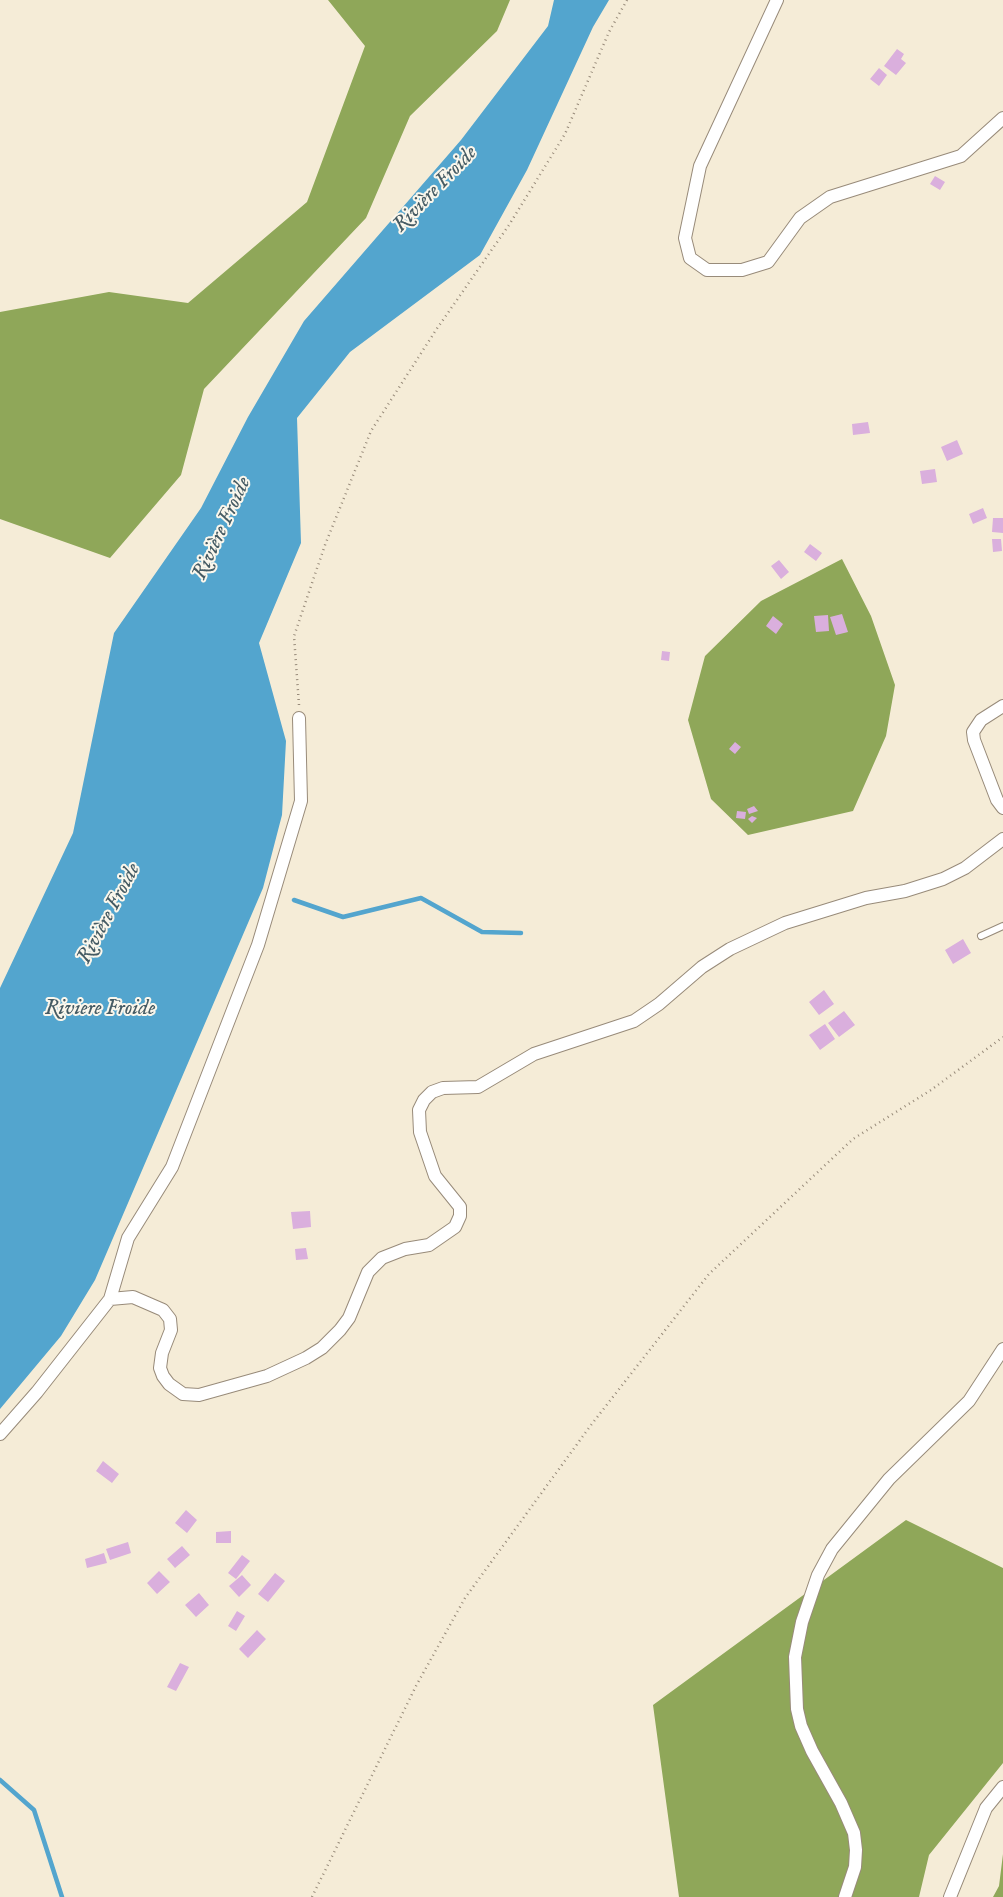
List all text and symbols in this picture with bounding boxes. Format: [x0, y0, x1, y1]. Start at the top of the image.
water label: Rivière Froide [389, 142, 483, 238]
water label: Rivière Froide [188, 474, 258, 584]
water label: Rivière Froide [73, 859, 147, 969]
water label: Riviere Froide [45, 997, 155, 1023]

